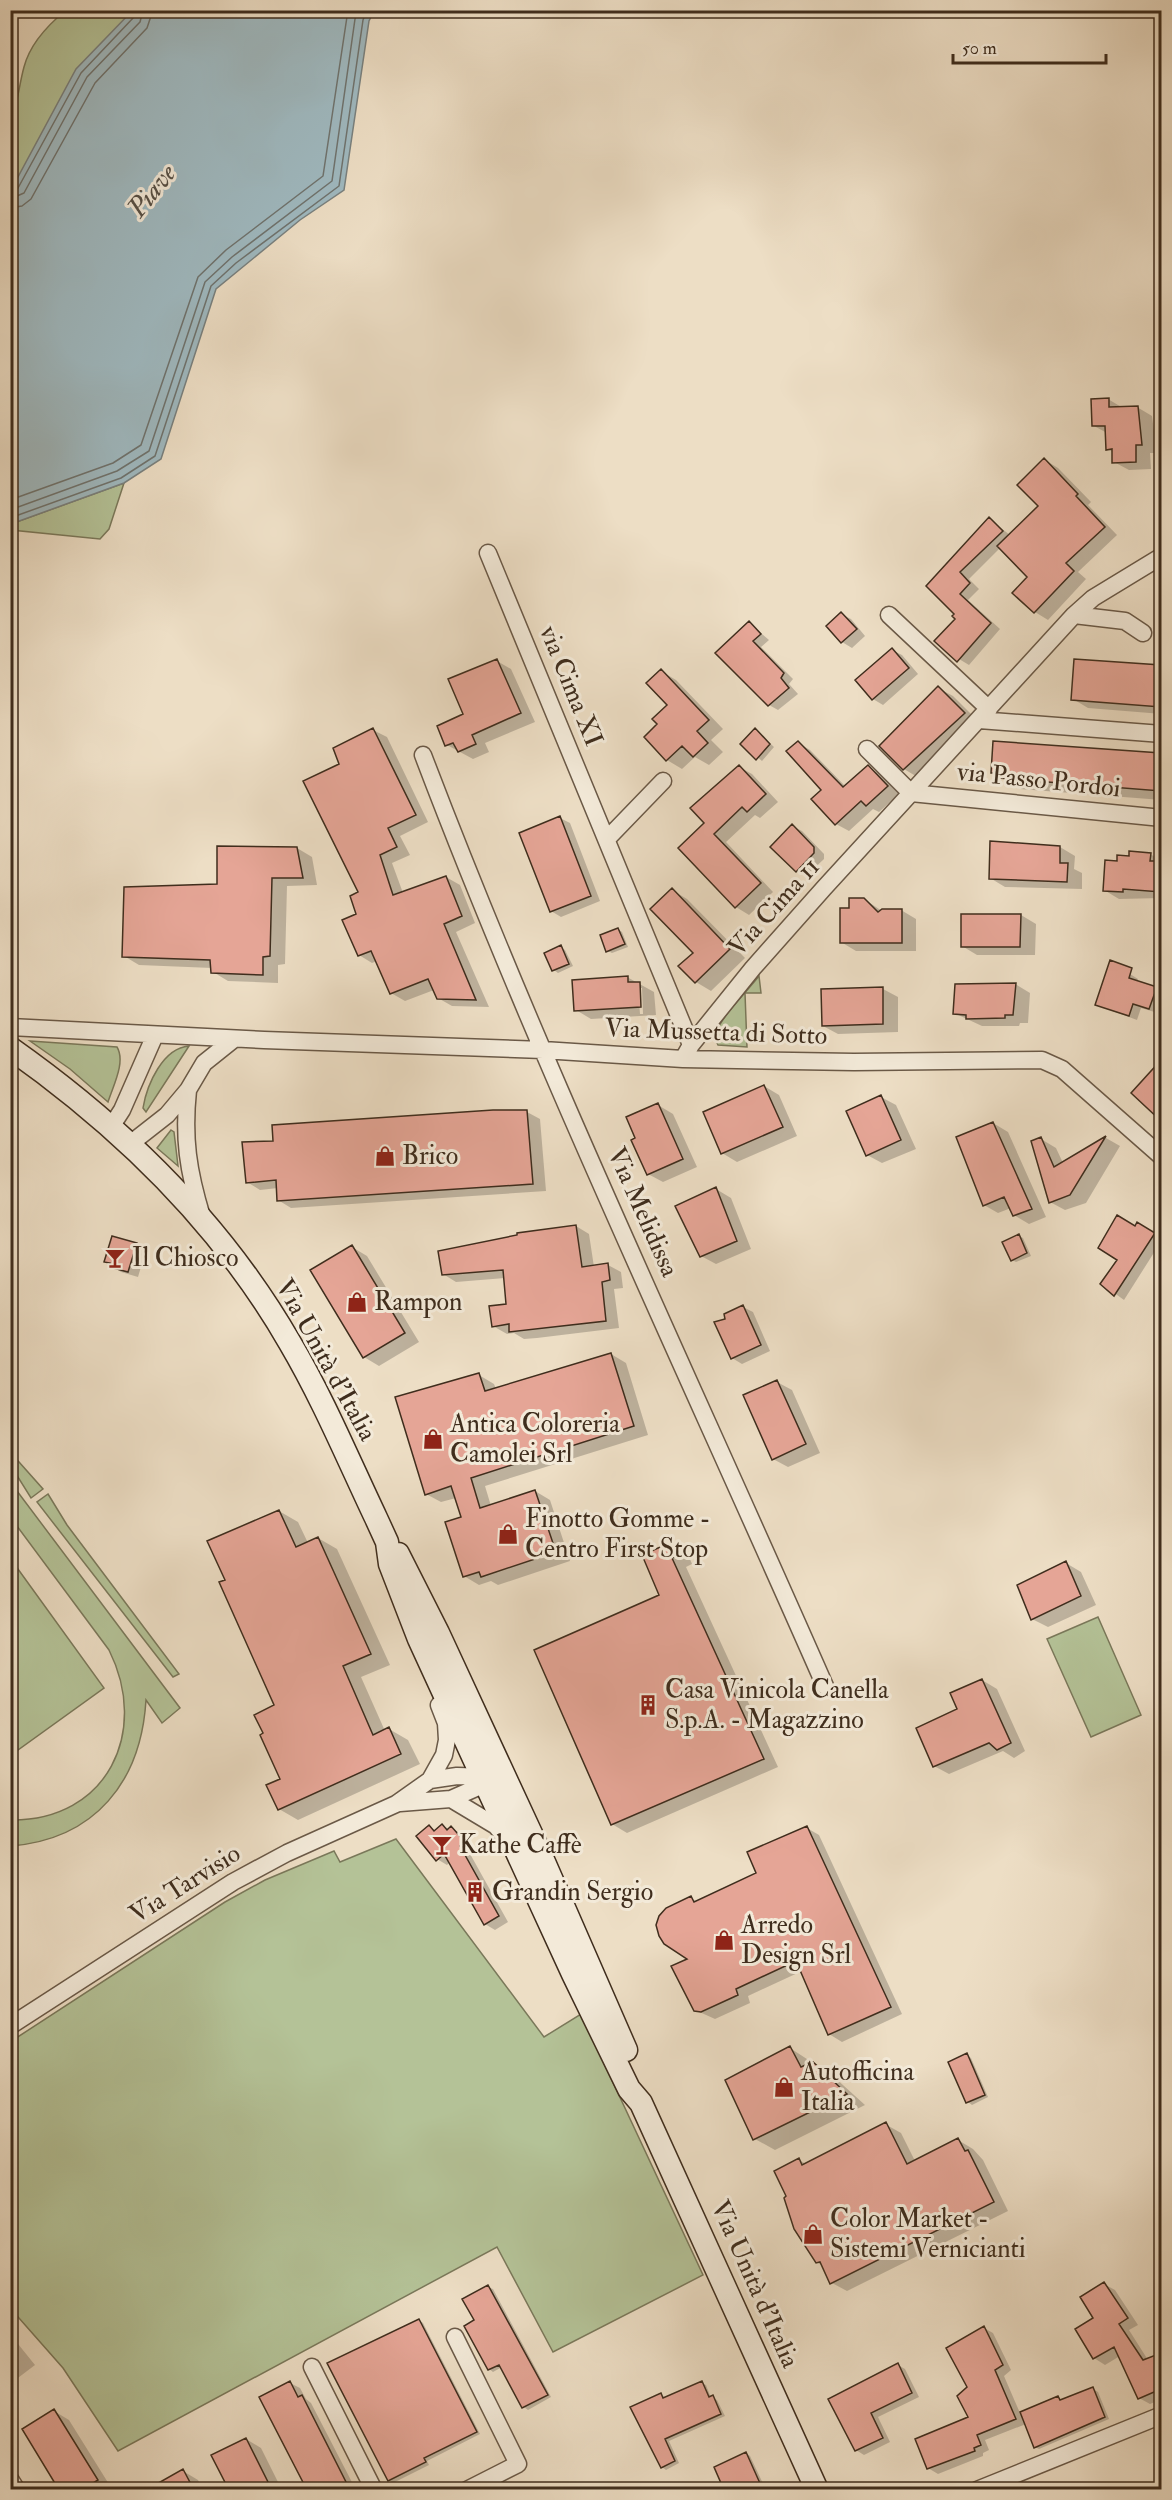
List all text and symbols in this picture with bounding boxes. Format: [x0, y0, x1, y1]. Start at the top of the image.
scale bar [953, 27, 1106, 65]
text: 50 m [962, 37, 997, 60]
water label: Piave [120, 157, 184, 225]
street label: via Cima XI [532, 620, 610, 751]
street label: via Passo Pordoi [955, 755, 1122, 804]
street label: Via Cima 11 [721, 851, 827, 963]
street label: Via Mussetta di Sotto [604, 1012, 828, 1052]
place label: Brico [402, 1140, 458, 1172]
street label: Via Melidissa [600, 1142, 686, 1282]
shop icon: Brico [373, 1144, 397, 1168]
place label: Il Chiosco [132, 1242, 238, 1274]
bar icon: Il Chiosco [103, 1246, 127, 1270]
street label: Via Unità d'Italia [268, 1273, 384, 1447]
place label: Rampon [374, 1286, 462, 1319]
shop icon: Rampon [345, 1290, 369, 1314]
place label: Antica Coloreria Camolei Srl [449, 1408, 620, 1470]
shop icon: Antica Coloreria Camolei Srl [421, 1427, 445, 1451]
place label: Finotto Gomme - Centro First Stop [525, 1503, 711, 1566]
shop icon: Finotto Gomme - Centro First Stop [496, 1522, 520, 1546]
place label: Casa Vinicola Canella S.p.A. - Magazzino [665, 1674, 889, 1737]
building icon: Casa Vinicola Canella S.p.A. - Magazzino [636, 1693, 660, 1717]
place label: Kathe Caffè [459, 1829, 582, 1861]
bar icon: Kathe Caffè [430, 1833, 454, 1857]
street label: Via Tarvisio [124, 1837, 246, 1931]
place label: Grandin Sergio [492, 1876, 653, 1908]
building icon: Grandin Sergio [463, 1880, 487, 1904]
place label: Arredo Design Srl [740, 1909, 851, 1971]
shop icon: Arredo Design Srl [712, 1928, 736, 1952]
place label: Autofficina Italia [800, 2056, 914, 2118]
shop icon: Autofficina Italia [772, 2075, 796, 2099]
street label: Via Unità d'Italia [704, 2195, 806, 2373]
place label: Color Market - Sistemi Vernicianti [830, 2203, 1026, 2265]
shop icon: Color Market - Sistemi Vernicianti [801, 2222, 825, 2246]

